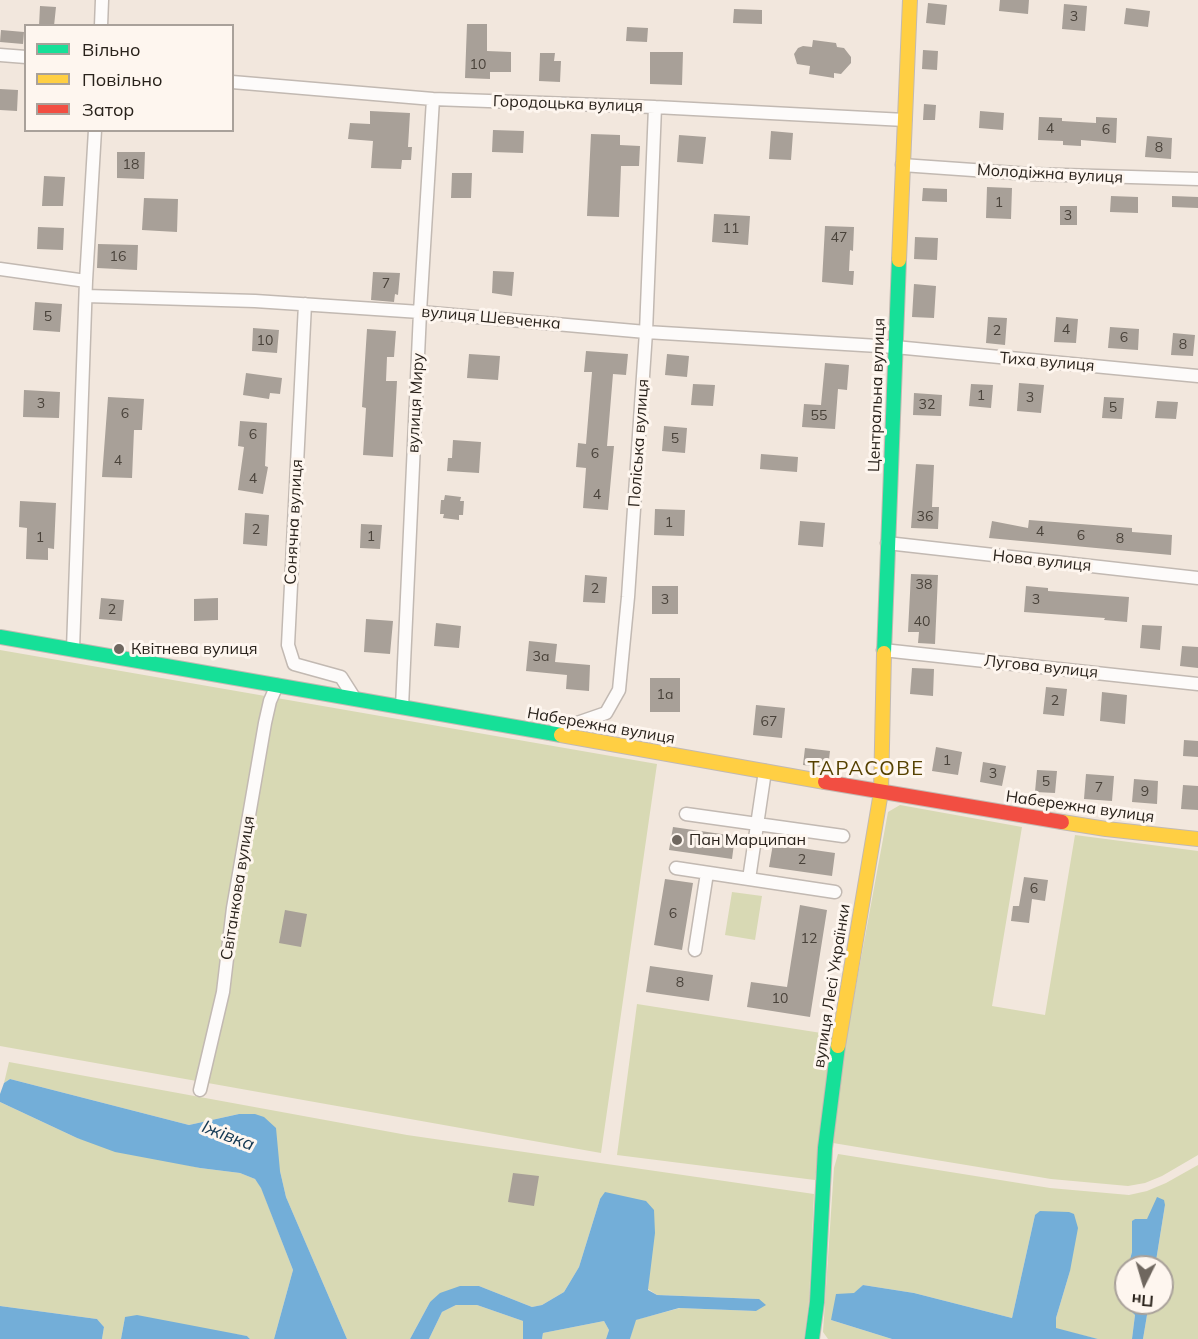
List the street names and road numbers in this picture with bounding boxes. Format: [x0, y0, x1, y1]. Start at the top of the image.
street label: Городоцька вулиця [493, 92, 643, 116]
street label: Молодіжна вулиця [976, 161, 1124, 187]
street label: вулиця Шевченка [421, 302, 561, 334]
street label: Центральна вулиця [865, 318, 889, 472]
street label: Тиха вулиця [999, 348, 1095, 376]
street label: вулиця Миру [404, 352, 428, 454]
street label: Поліська вулиця [625, 378, 653, 508]
street label: Сонячна вулиця [281, 459, 307, 585]
street label: Нова вулиця [992, 546, 1092, 576]
street label: Лугова вулиця [983, 651, 1099, 683]
street label: Набережна вулиця [526, 704, 676, 748]
street label: Набережна вулиця [1004, 787, 1156, 827]
street label: Світанкова вулиця [217, 814, 259, 962]
street label: вулиця Лесі Українки [810, 903, 854, 1069]

